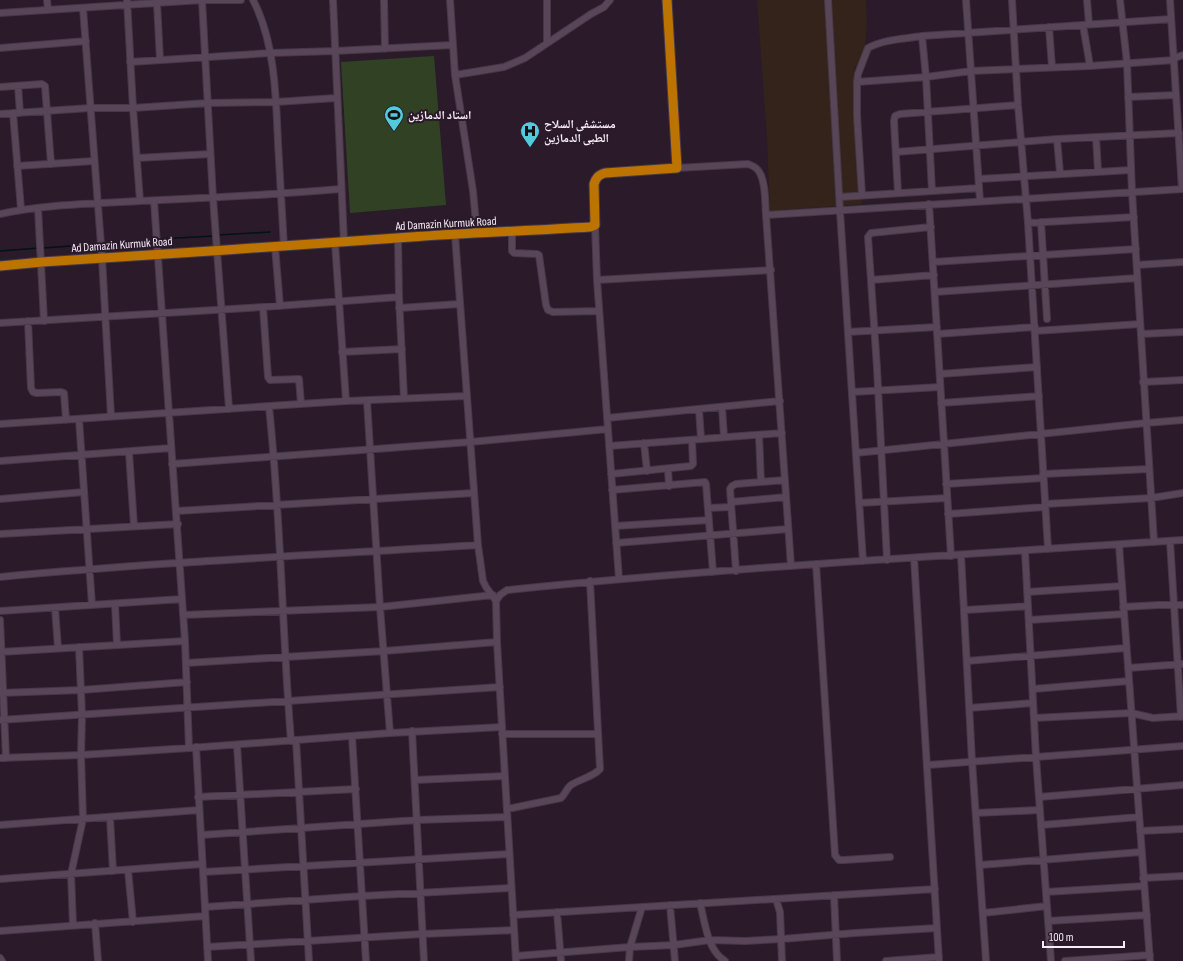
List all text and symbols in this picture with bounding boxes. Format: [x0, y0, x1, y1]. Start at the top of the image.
sports icon: استاد الدمازين [383, 104, 405, 132]
place label: استاد الدمازين [408, 108, 471, 123]
place label: مستشفى السلاح الطبى الدمازين [544, 117, 616, 146]
hospital icon: مستشفى السلاح الطبى الدمازين [519, 120, 541, 148]
street label: Ad Damazin Kurmuk Road [394, 214, 497, 234]
street label: Ad Damazin Kurmuk Road [70, 234, 173, 256]
scale bar [1043, 923, 1124, 949]
text: 100 m [1049, 930, 1074, 945]

